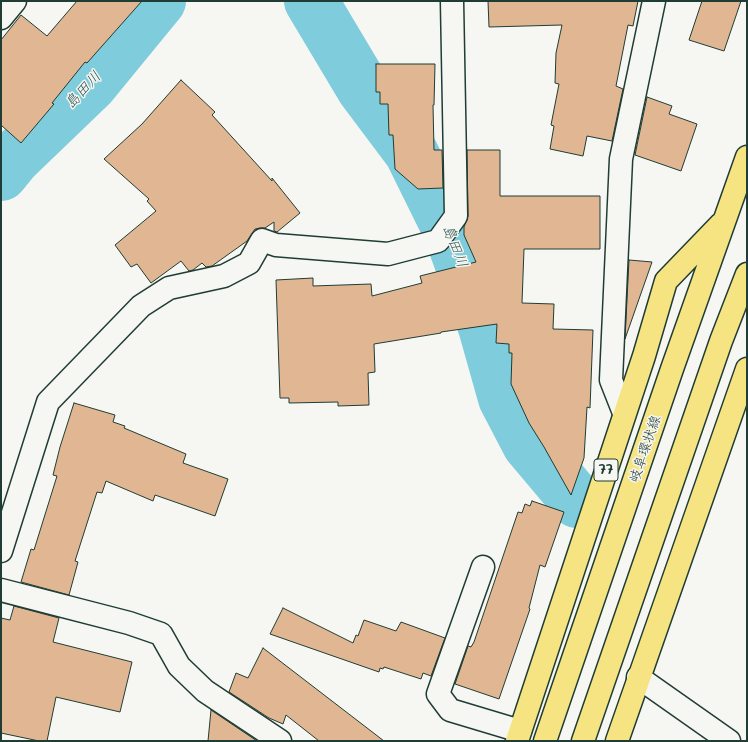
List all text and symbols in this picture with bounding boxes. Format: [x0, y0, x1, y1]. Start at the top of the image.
water label: 島田川 [61, 67, 105, 113]
water label: 島田川 [439, 222, 471, 270]
street label: 岐阜環状線 [626, 413, 664, 485]
road number: 77 [594, 459, 618, 481]

